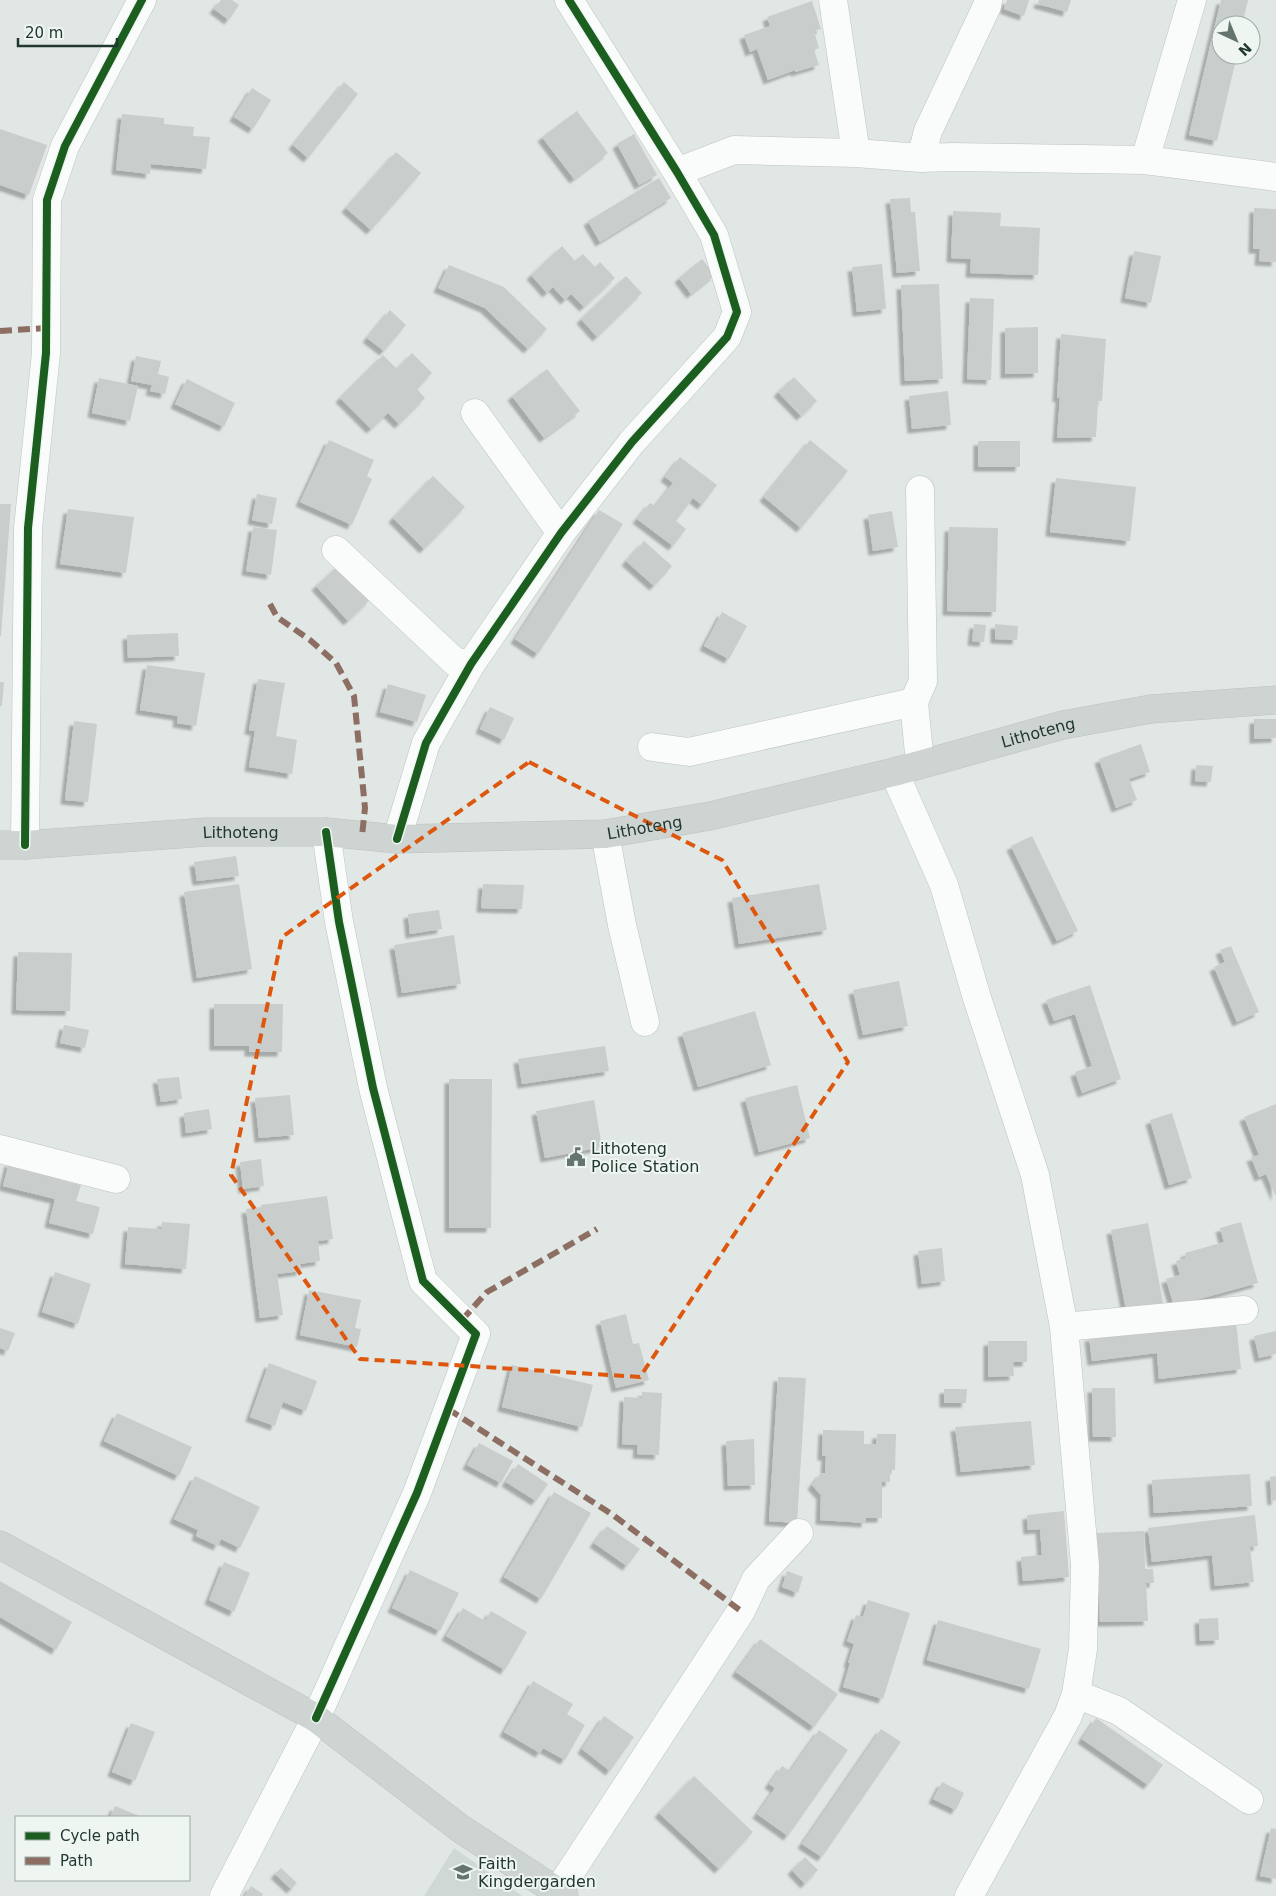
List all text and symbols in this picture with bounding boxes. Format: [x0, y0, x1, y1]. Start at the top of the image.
scale bar [18, 15, 116, 47]
north arrow [1211, 15, 1261, 65]
text: 20 m [25, 24, 63, 42]
text: N [1235, 40, 1255, 59]
street label: Lithoteng [999, 714, 1077, 752]
street label: Lithoteng [606, 812, 684, 843]
street label: Lithoteng [202, 823, 279, 842]
place label: Lithoteng Police Station [591, 1139, 699, 1176]
public building icon: Lithoteng Police Station [565, 1146, 587, 1168]
legend [15, 1816, 190, 1881]
text: Cycle path [60, 1827, 140, 1845]
text: Path [60, 1852, 93, 1870]
place label: Faith Kingdergarden [478, 1854, 596, 1891]
school or university icon: Faith Kingdergarden [452, 1861, 474, 1883]

